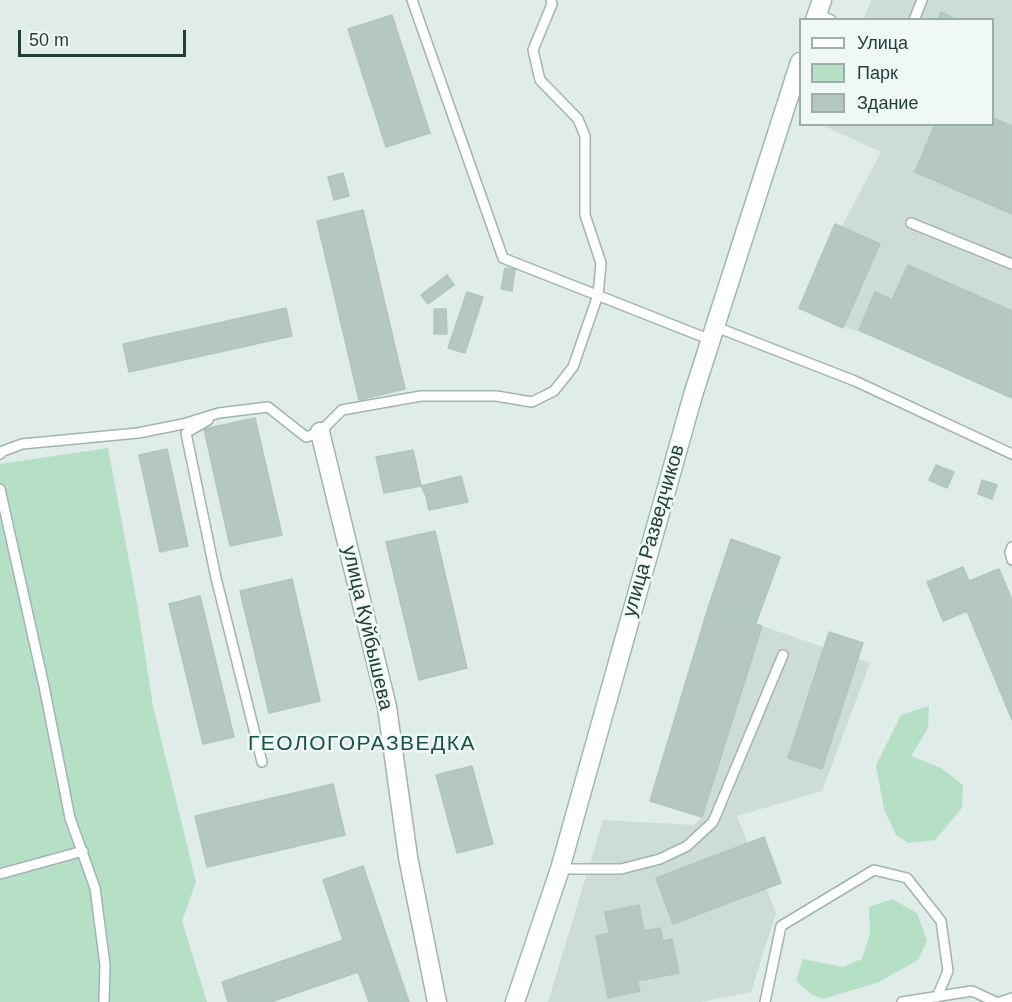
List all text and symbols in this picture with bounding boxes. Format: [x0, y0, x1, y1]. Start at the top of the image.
scale bar [21, 18, 189, 56]
legend [799, 18, 994, 126]
text: 50 m [29, 30, 69, 50]
text: Улица [857, 33, 908, 53]
text: Парк [857, 63, 898, 83]
text: Здание [857, 93, 918, 113]
street label: улица Разведчиков [618, 442, 690, 620]
street label: улица Куйбышева [336, 544, 398, 712]
district label: ГЕОЛОГОРАЗВЕДКА [248, 731, 476, 757]

